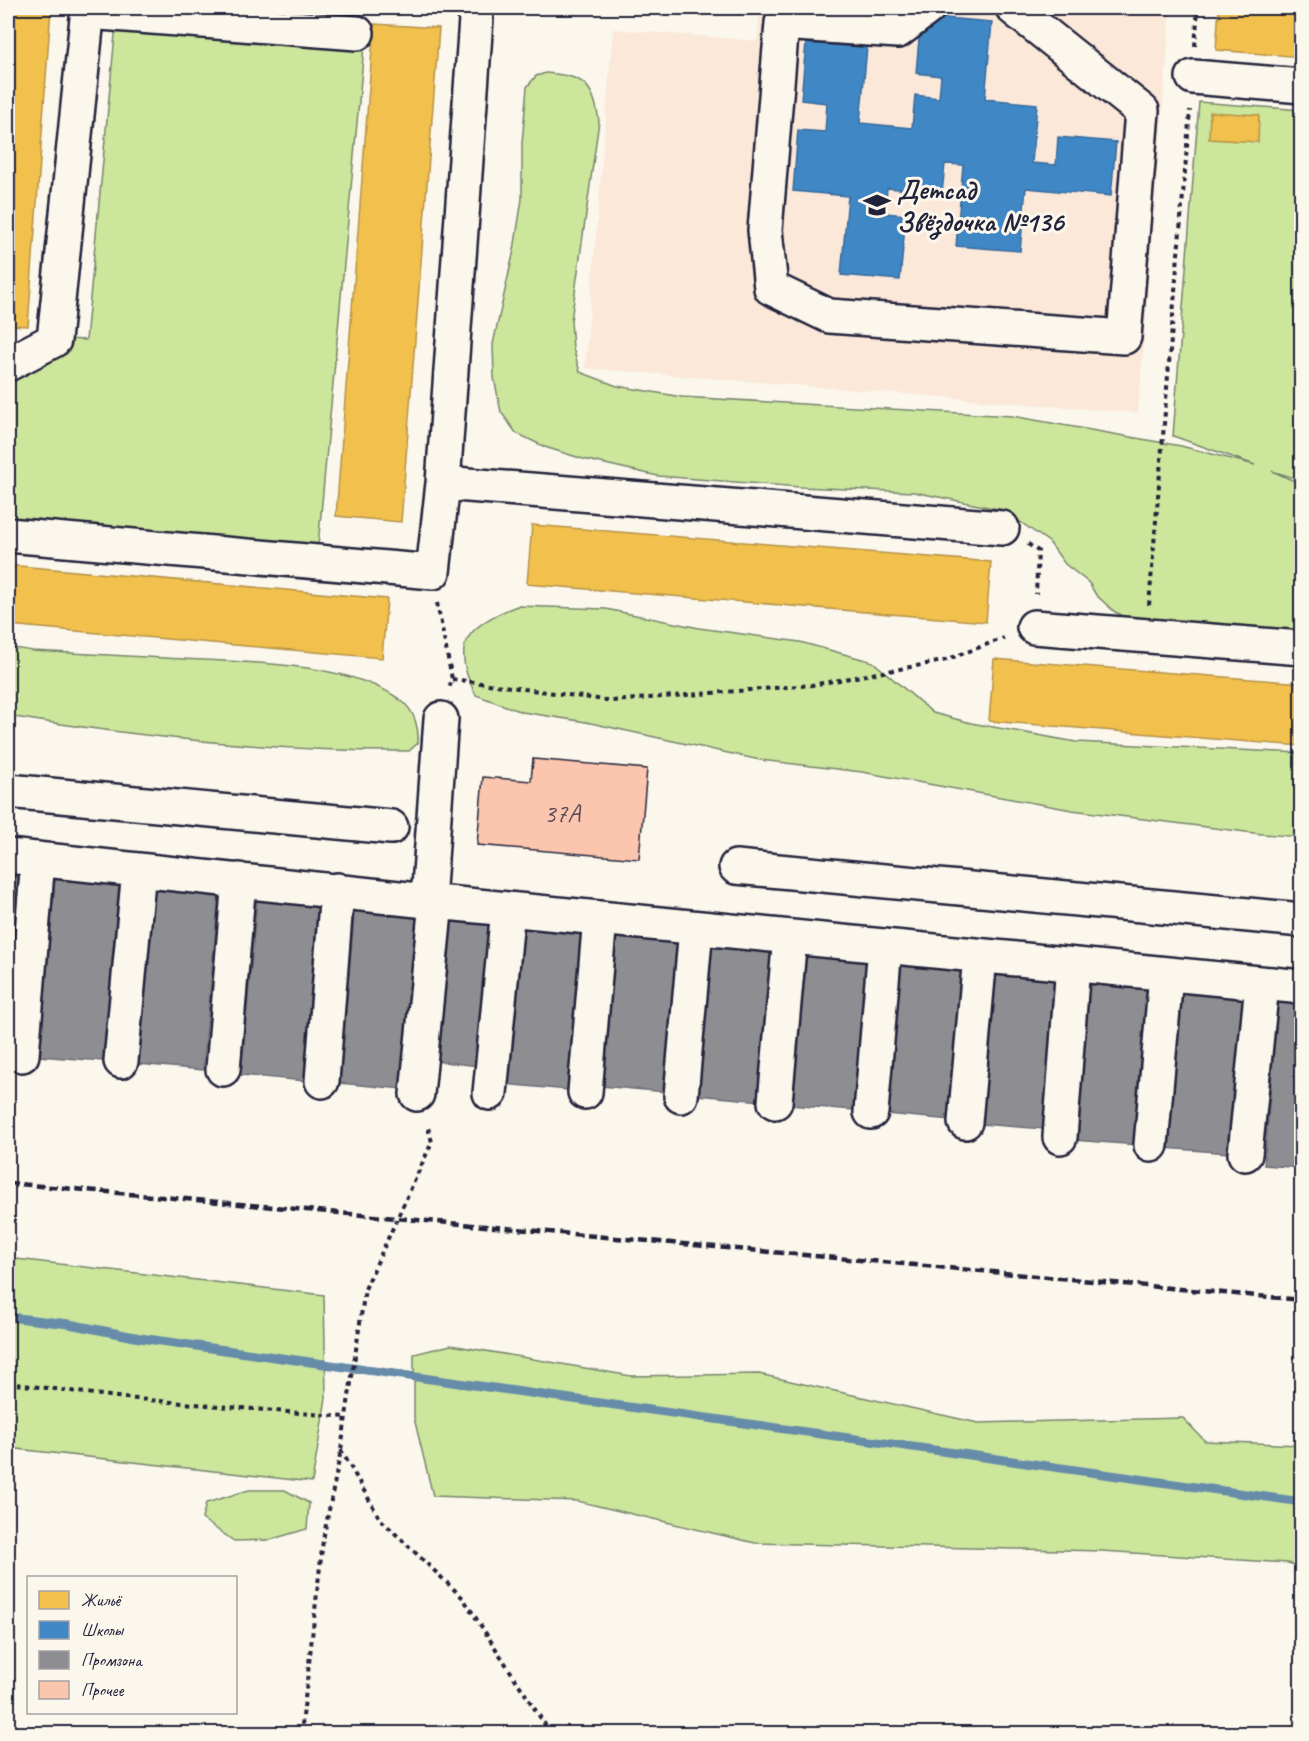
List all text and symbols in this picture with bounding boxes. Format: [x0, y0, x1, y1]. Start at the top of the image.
place label: Детсад Звёздочка №136 [897, 172, 1065, 240]
school or university icon: Детсад Звёздочка №136 [862, 190, 892, 220]
house number: 37А [544, 797, 582, 830]
legend [27, 1576, 237, 1714]
text: Жильё [81, 1589, 123, 1611]
text: Школы [81, 1619, 125, 1641]
text: Промзона [81, 1649, 143, 1671]
text: Прочее [81, 1679, 124, 1701]

